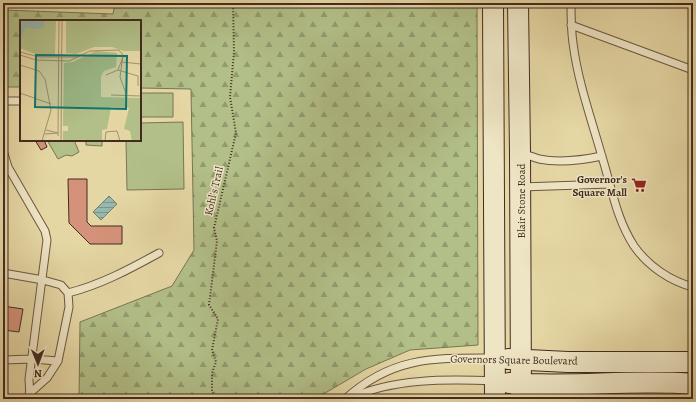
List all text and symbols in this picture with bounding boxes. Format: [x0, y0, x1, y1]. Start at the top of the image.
inset map [20, 20, 141, 141]
street label: Blair Stone Road [514, 163, 529, 238]
street label: Kohl's Trail [201, 165, 227, 217]
place label: Governor's Square Mall [573, 172, 628, 200]
supermarket icon: Governor's Square Mall [630, 176, 648, 194]
north arrow [18, 344, 58, 384]
street label: Governors Square Boulevard [450, 351, 578, 369]
text: N [34, 366, 42, 381]

